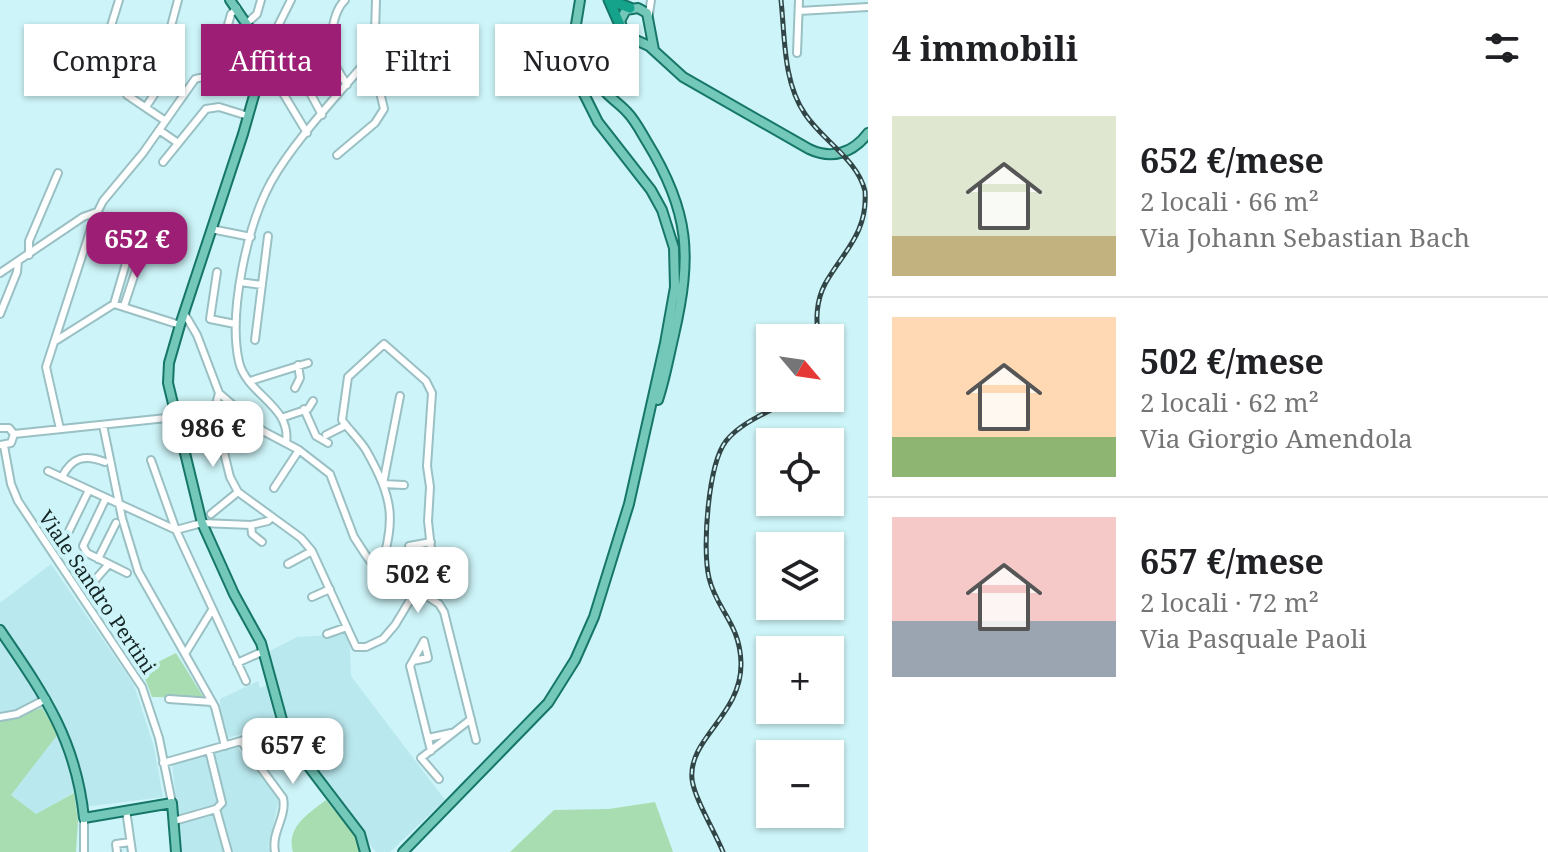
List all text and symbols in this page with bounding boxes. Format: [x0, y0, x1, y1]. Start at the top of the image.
chip: Compra [24, 24, 185, 96]
chip: Affitta [201, 24, 341, 96]
chip: Filtri [357, 24, 479, 96]
chip: Nuovo [495, 24, 639, 96]
text: 4 immobili [892, 25, 1078, 71]
icon: filters [1480, 26, 1524, 70]
text: 652 €/mese [1140, 137, 1324, 183]
icon: home [956, 148, 1052, 244]
text: 2 locali · 66 m² [1140, 183, 1319, 219]
pin: 652 € [81, 212, 193, 280]
text: Via Johann Sebastian Bach [1140, 219, 1470, 255]
text: 652 € [104, 220, 170, 256]
north arrow [756, 324, 844, 412]
map controls [756, 324, 844, 828]
text: 502 €/mese [1140, 338, 1324, 384]
icon: home [956, 349, 1052, 445]
text: 2 locali · 62 m² [1140, 384, 1319, 420]
pin: 986 € [157, 401, 269, 469]
text: 986 € [180, 409, 246, 445]
text: Via Giorgio Amendola [1140, 420, 1413, 456]
button: locate [756, 428, 844, 516]
street label: Viale Sandro Pertini [33, 505, 163, 679]
button: layers [756, 532, 844, 620]
text: 657 €/mese [1140, 538, 1324, 584]
pin: 502 € [362, 547, 474, 615]
icon: home [956, 549, 1052, 645]
text: 502 € [385, 555, 451, 591]
text: 2 locali · 72 m² [1140, 584, 1319, 620]
text: Via Pasquale Paoli [1140, 620, 1367, 656]
button: + [756, 636, 844, 724]
pin: 657 € [237, 718, 349, 786]
text: 657 € [260, 726, 326, 762]
button: − [756, 740, 844, 828]

